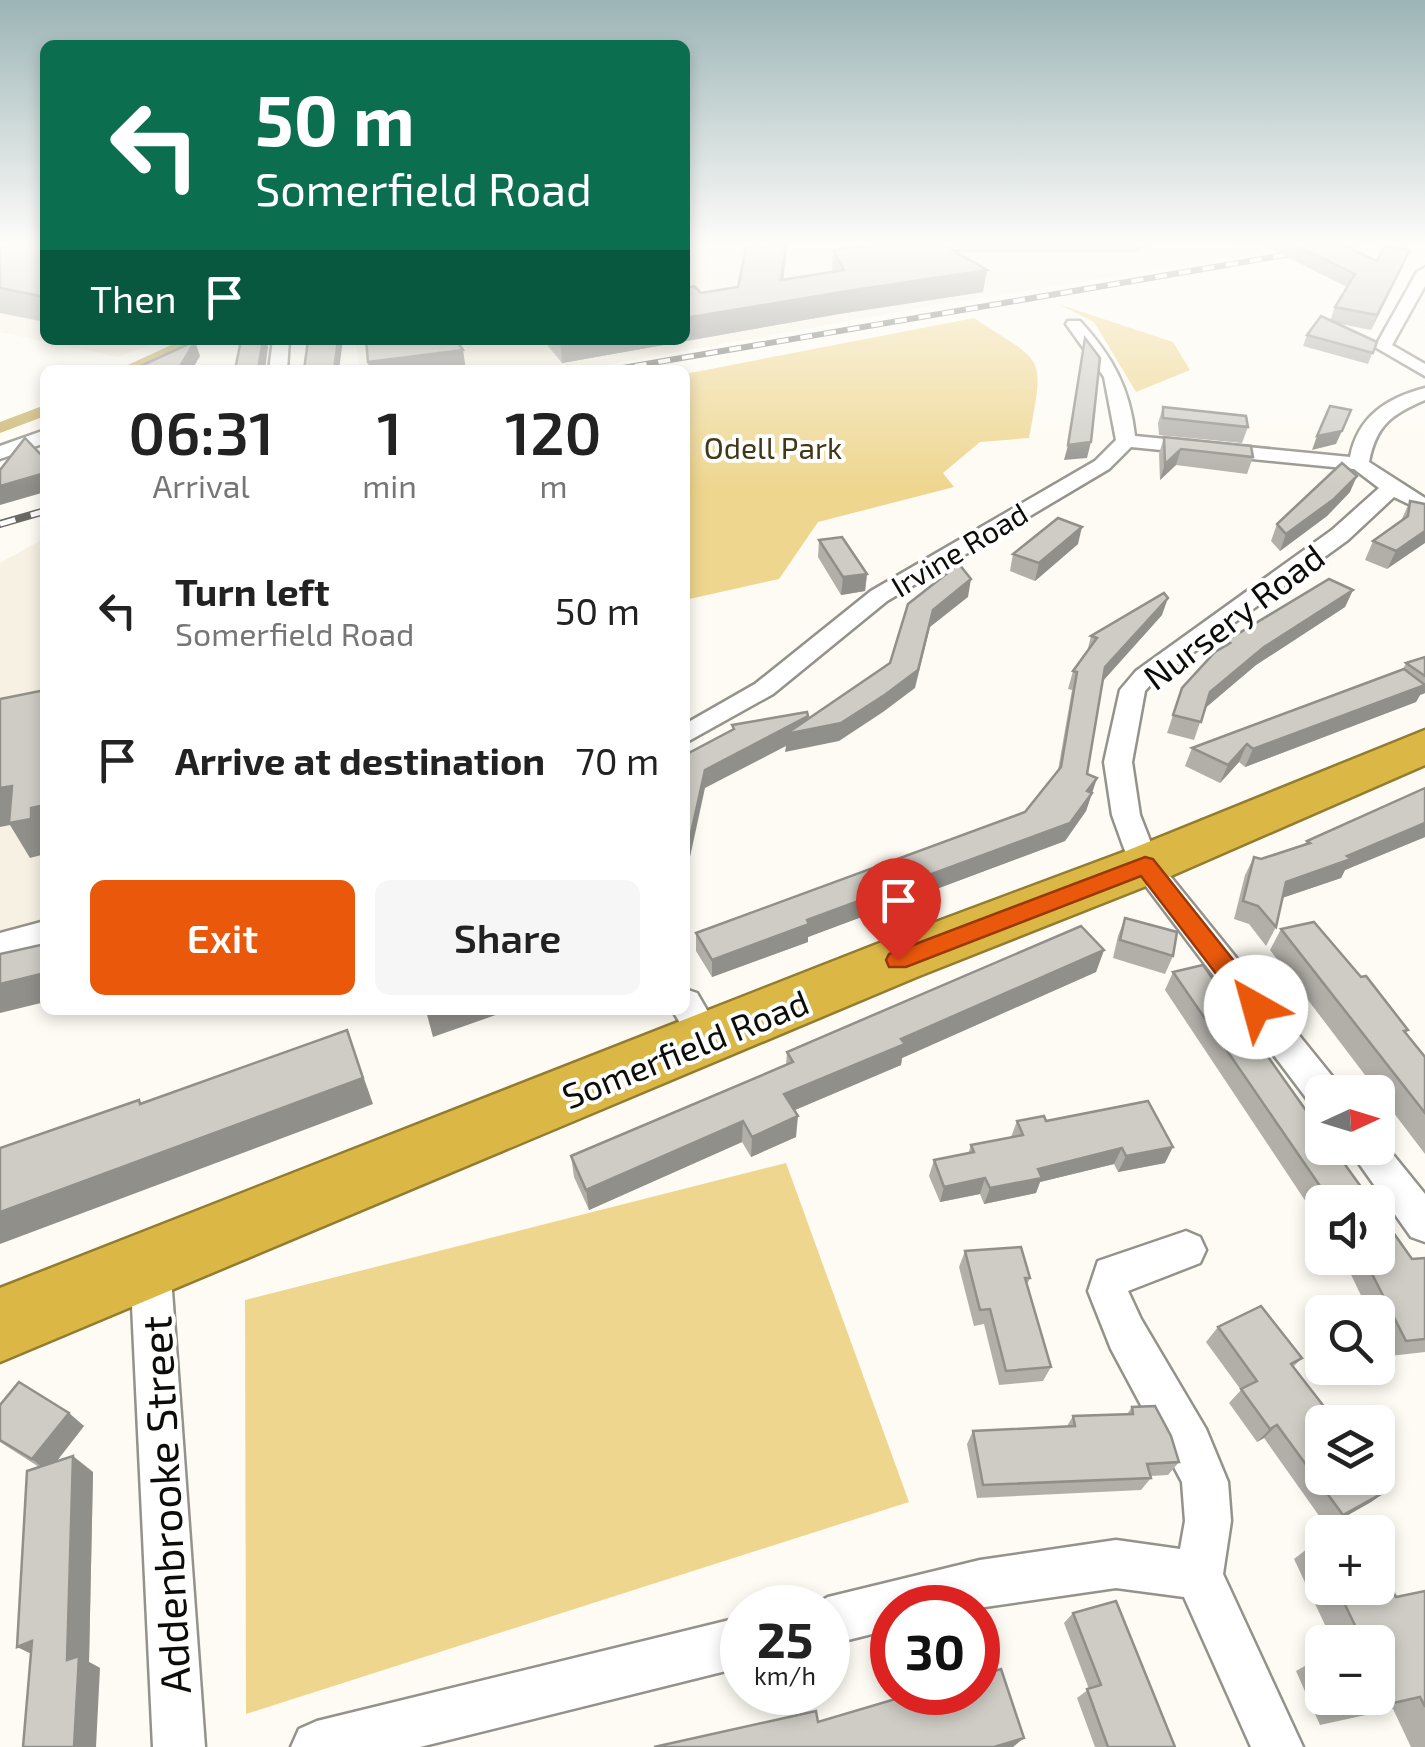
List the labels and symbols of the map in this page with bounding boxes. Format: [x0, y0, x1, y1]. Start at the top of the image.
park label: Odell Park [704, 429, 842, 465]
street label: Irvine Road [884, 494, 1034, 604]
street label: Nursery Road [1134, 534, 1332, 698]
pin [856, 858, 941, 961]
position arrow [1204, 955, 1308, 1059]
street label: Somerfield Road [556, 979, 814, 1117]
north arrow [1305, 1075, 1395, 1165]
street label: Addenbrooke Street [129, 1315, 199, 1695]
speed limit sign: 30 [870, 1585, 1000, 1715]

